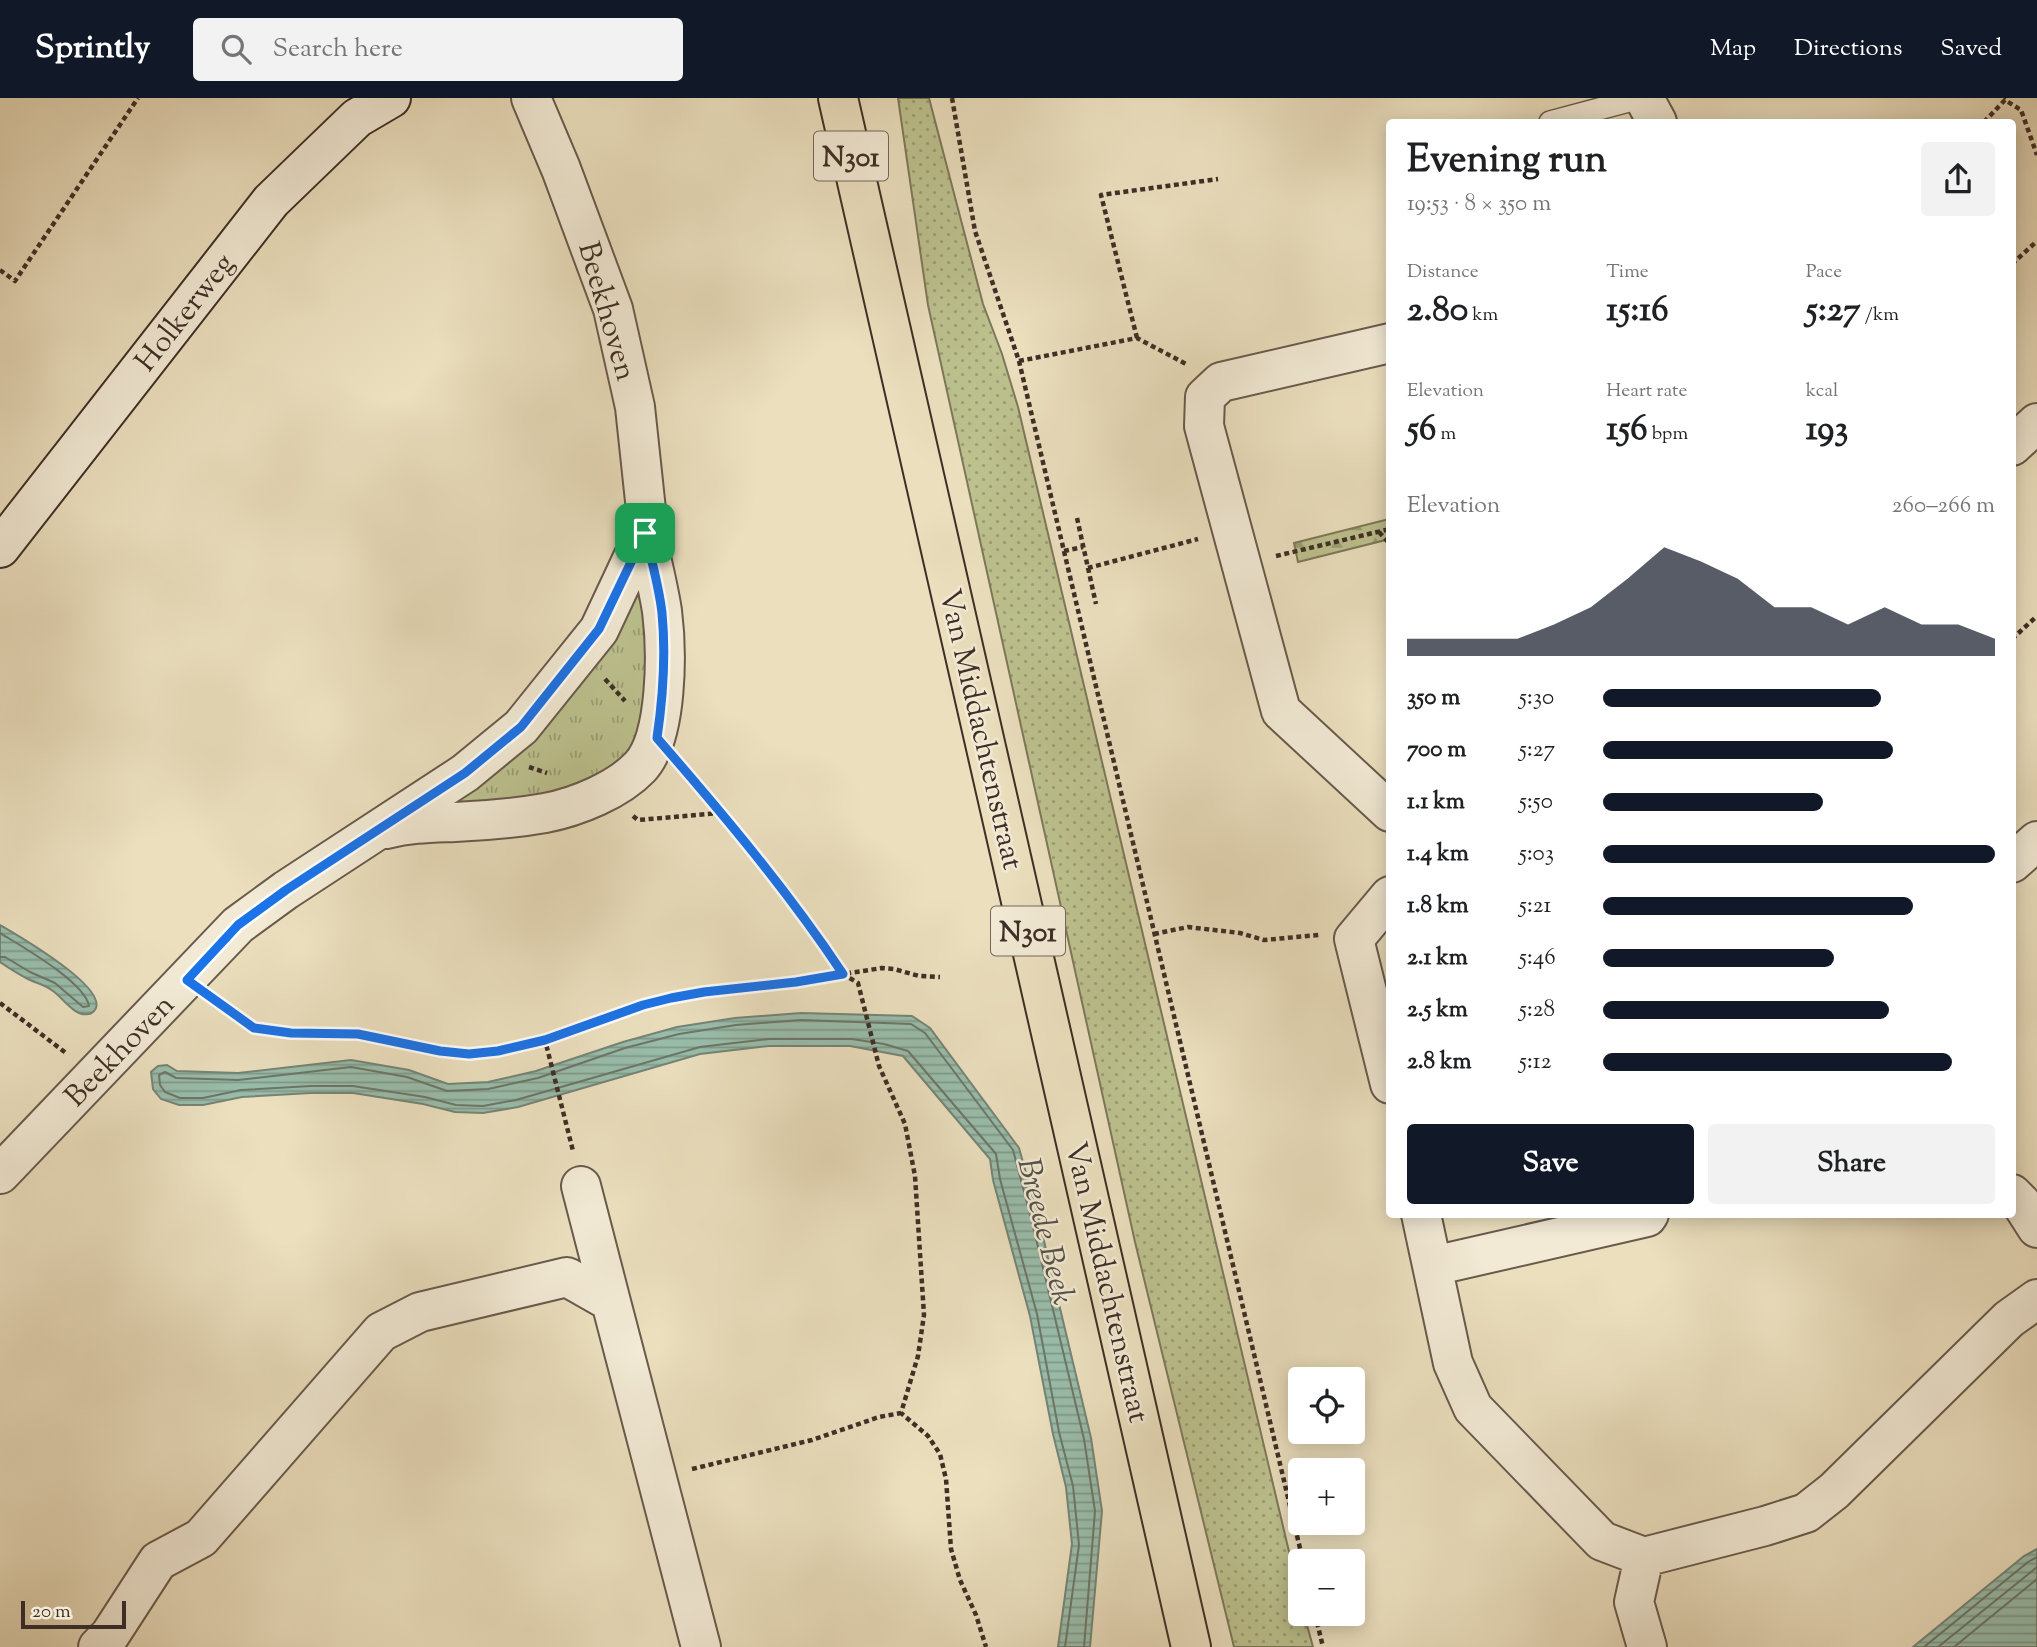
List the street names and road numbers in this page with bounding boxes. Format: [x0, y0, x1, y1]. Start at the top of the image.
road number: N301 [814, 132, 888, 180]
street label: Beekhoven [565, 237, 646, 386]
street label: Holkerweg [126, 245, 246, 382]
street label: Van Middachtenstraat [926, 585, 1033, 874]
road number: N301 [991, 906, 1065, 956]
street label: Beekhoven [56, 985, 186, 1118]
street label: Van Middachtenstraat [1052, 1138, 1159, 1427]

